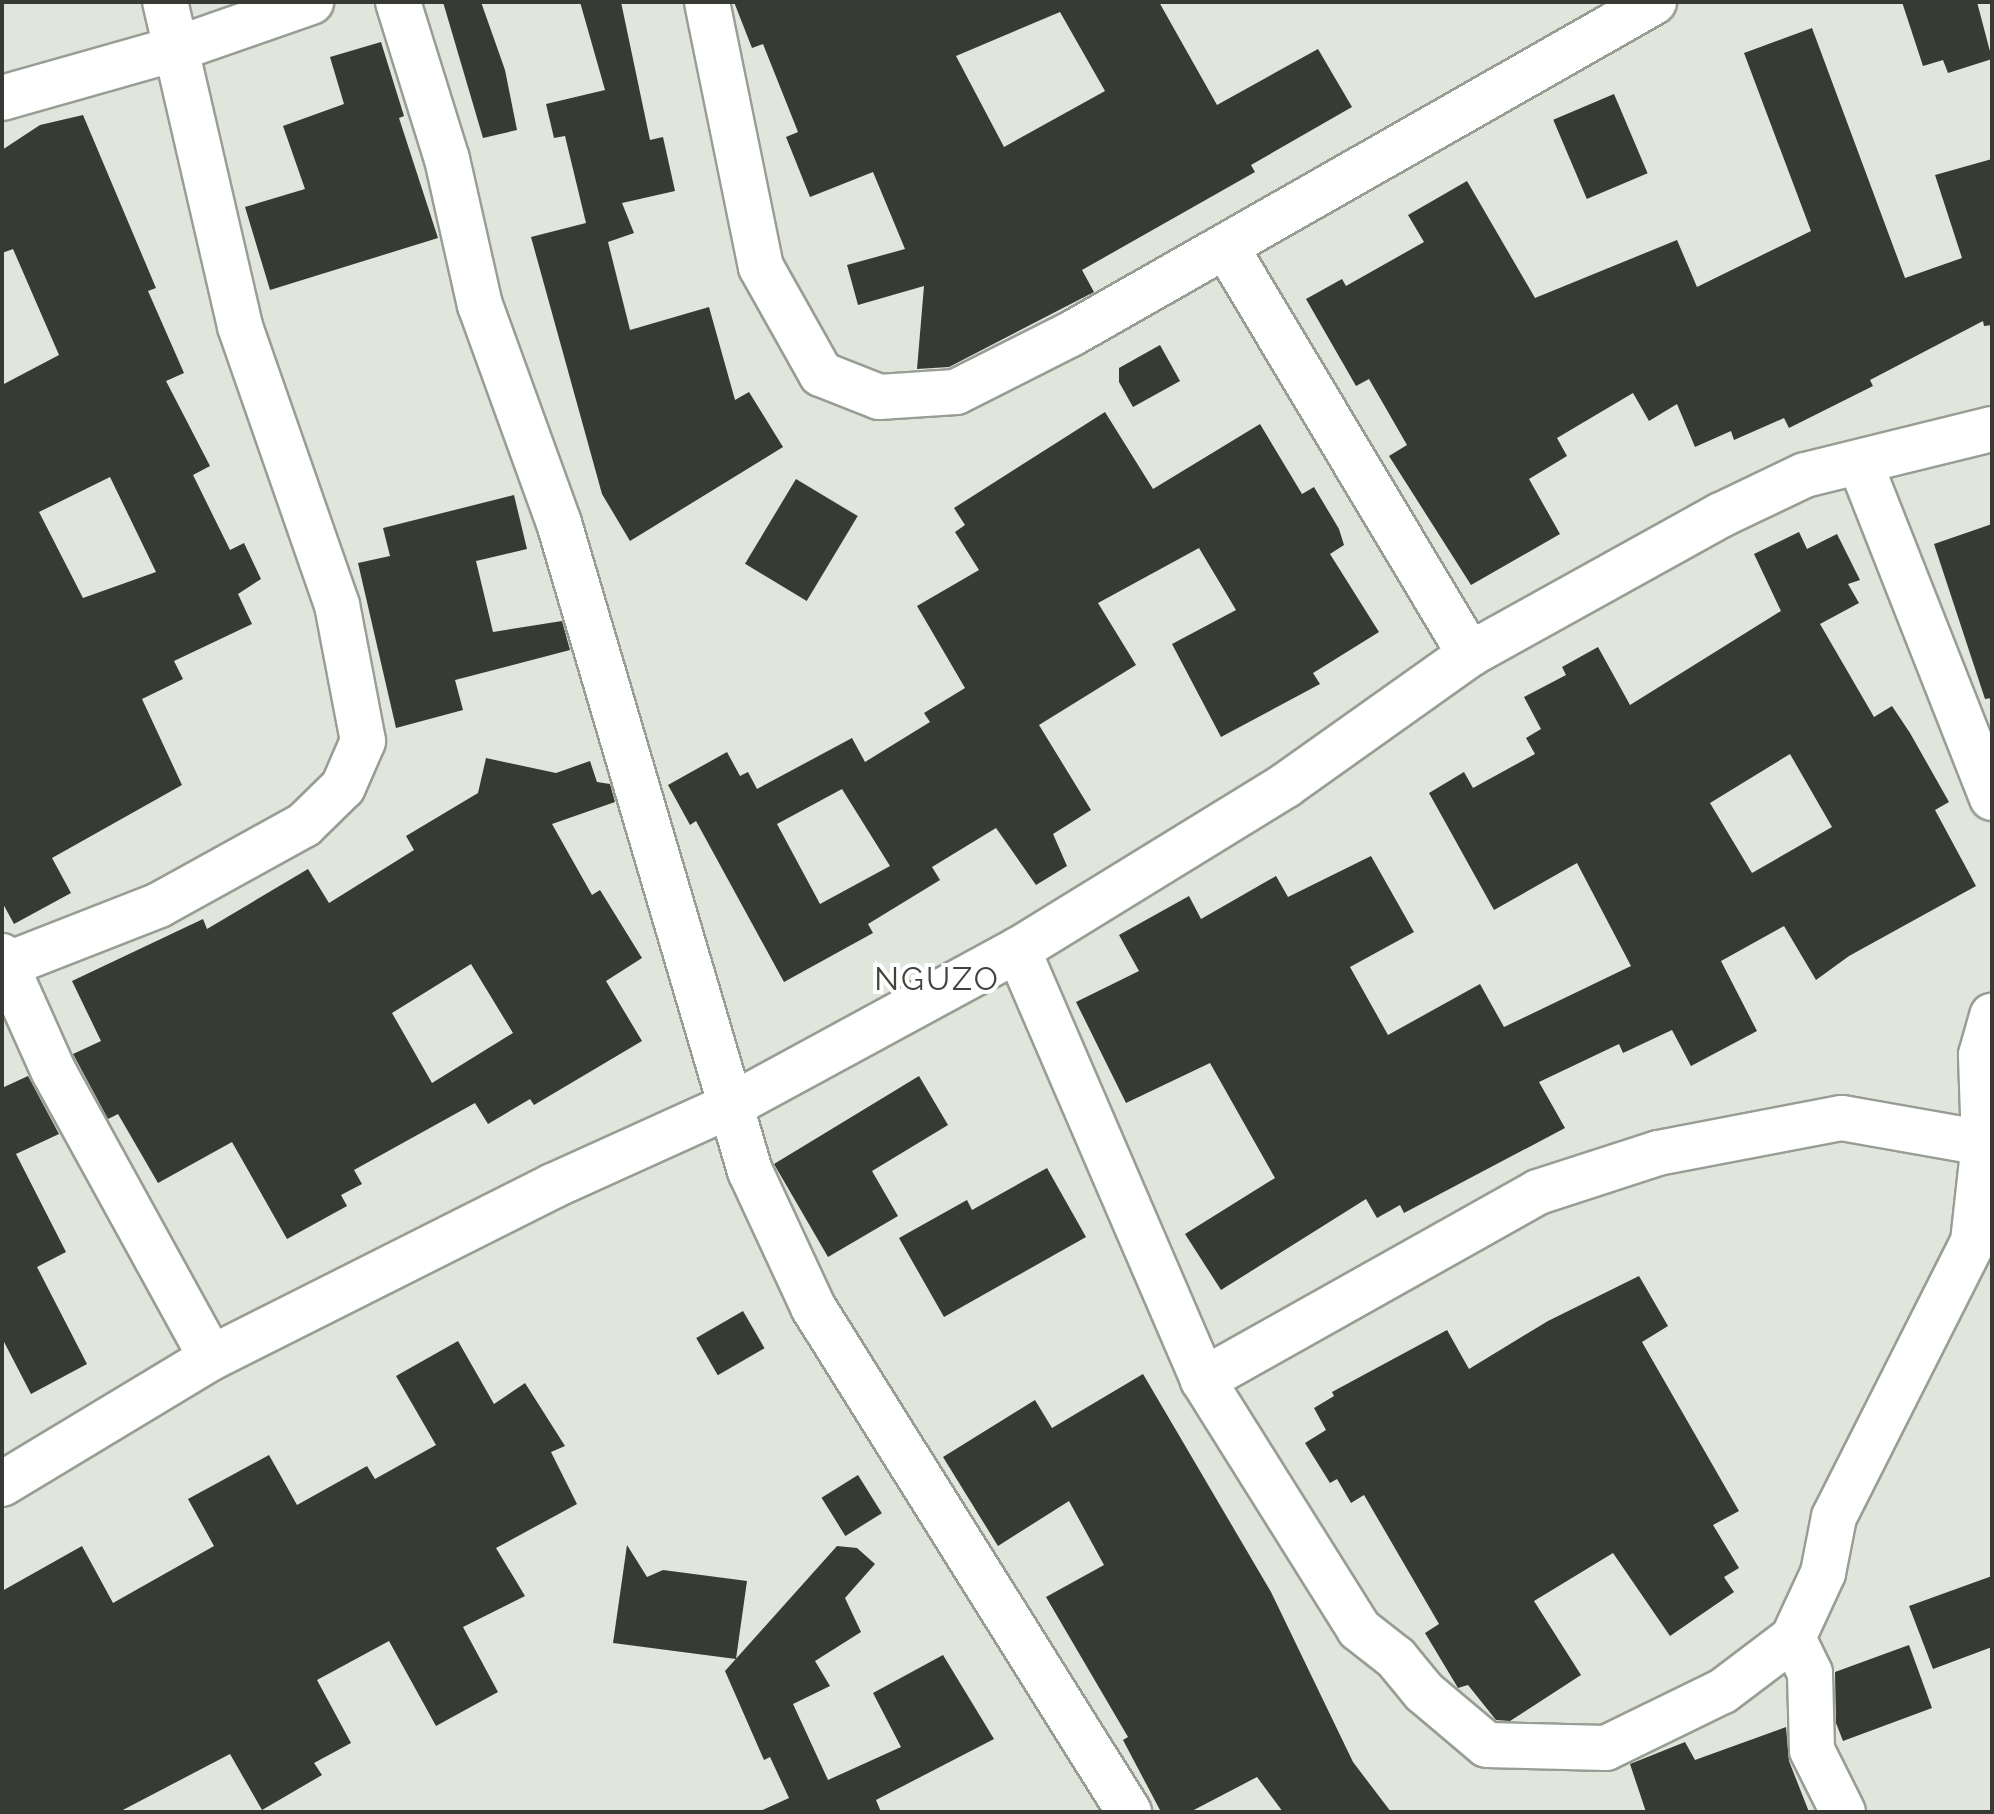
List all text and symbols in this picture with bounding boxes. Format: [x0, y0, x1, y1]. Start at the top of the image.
district label: NGUZO [874, 960, 1000, 998]

